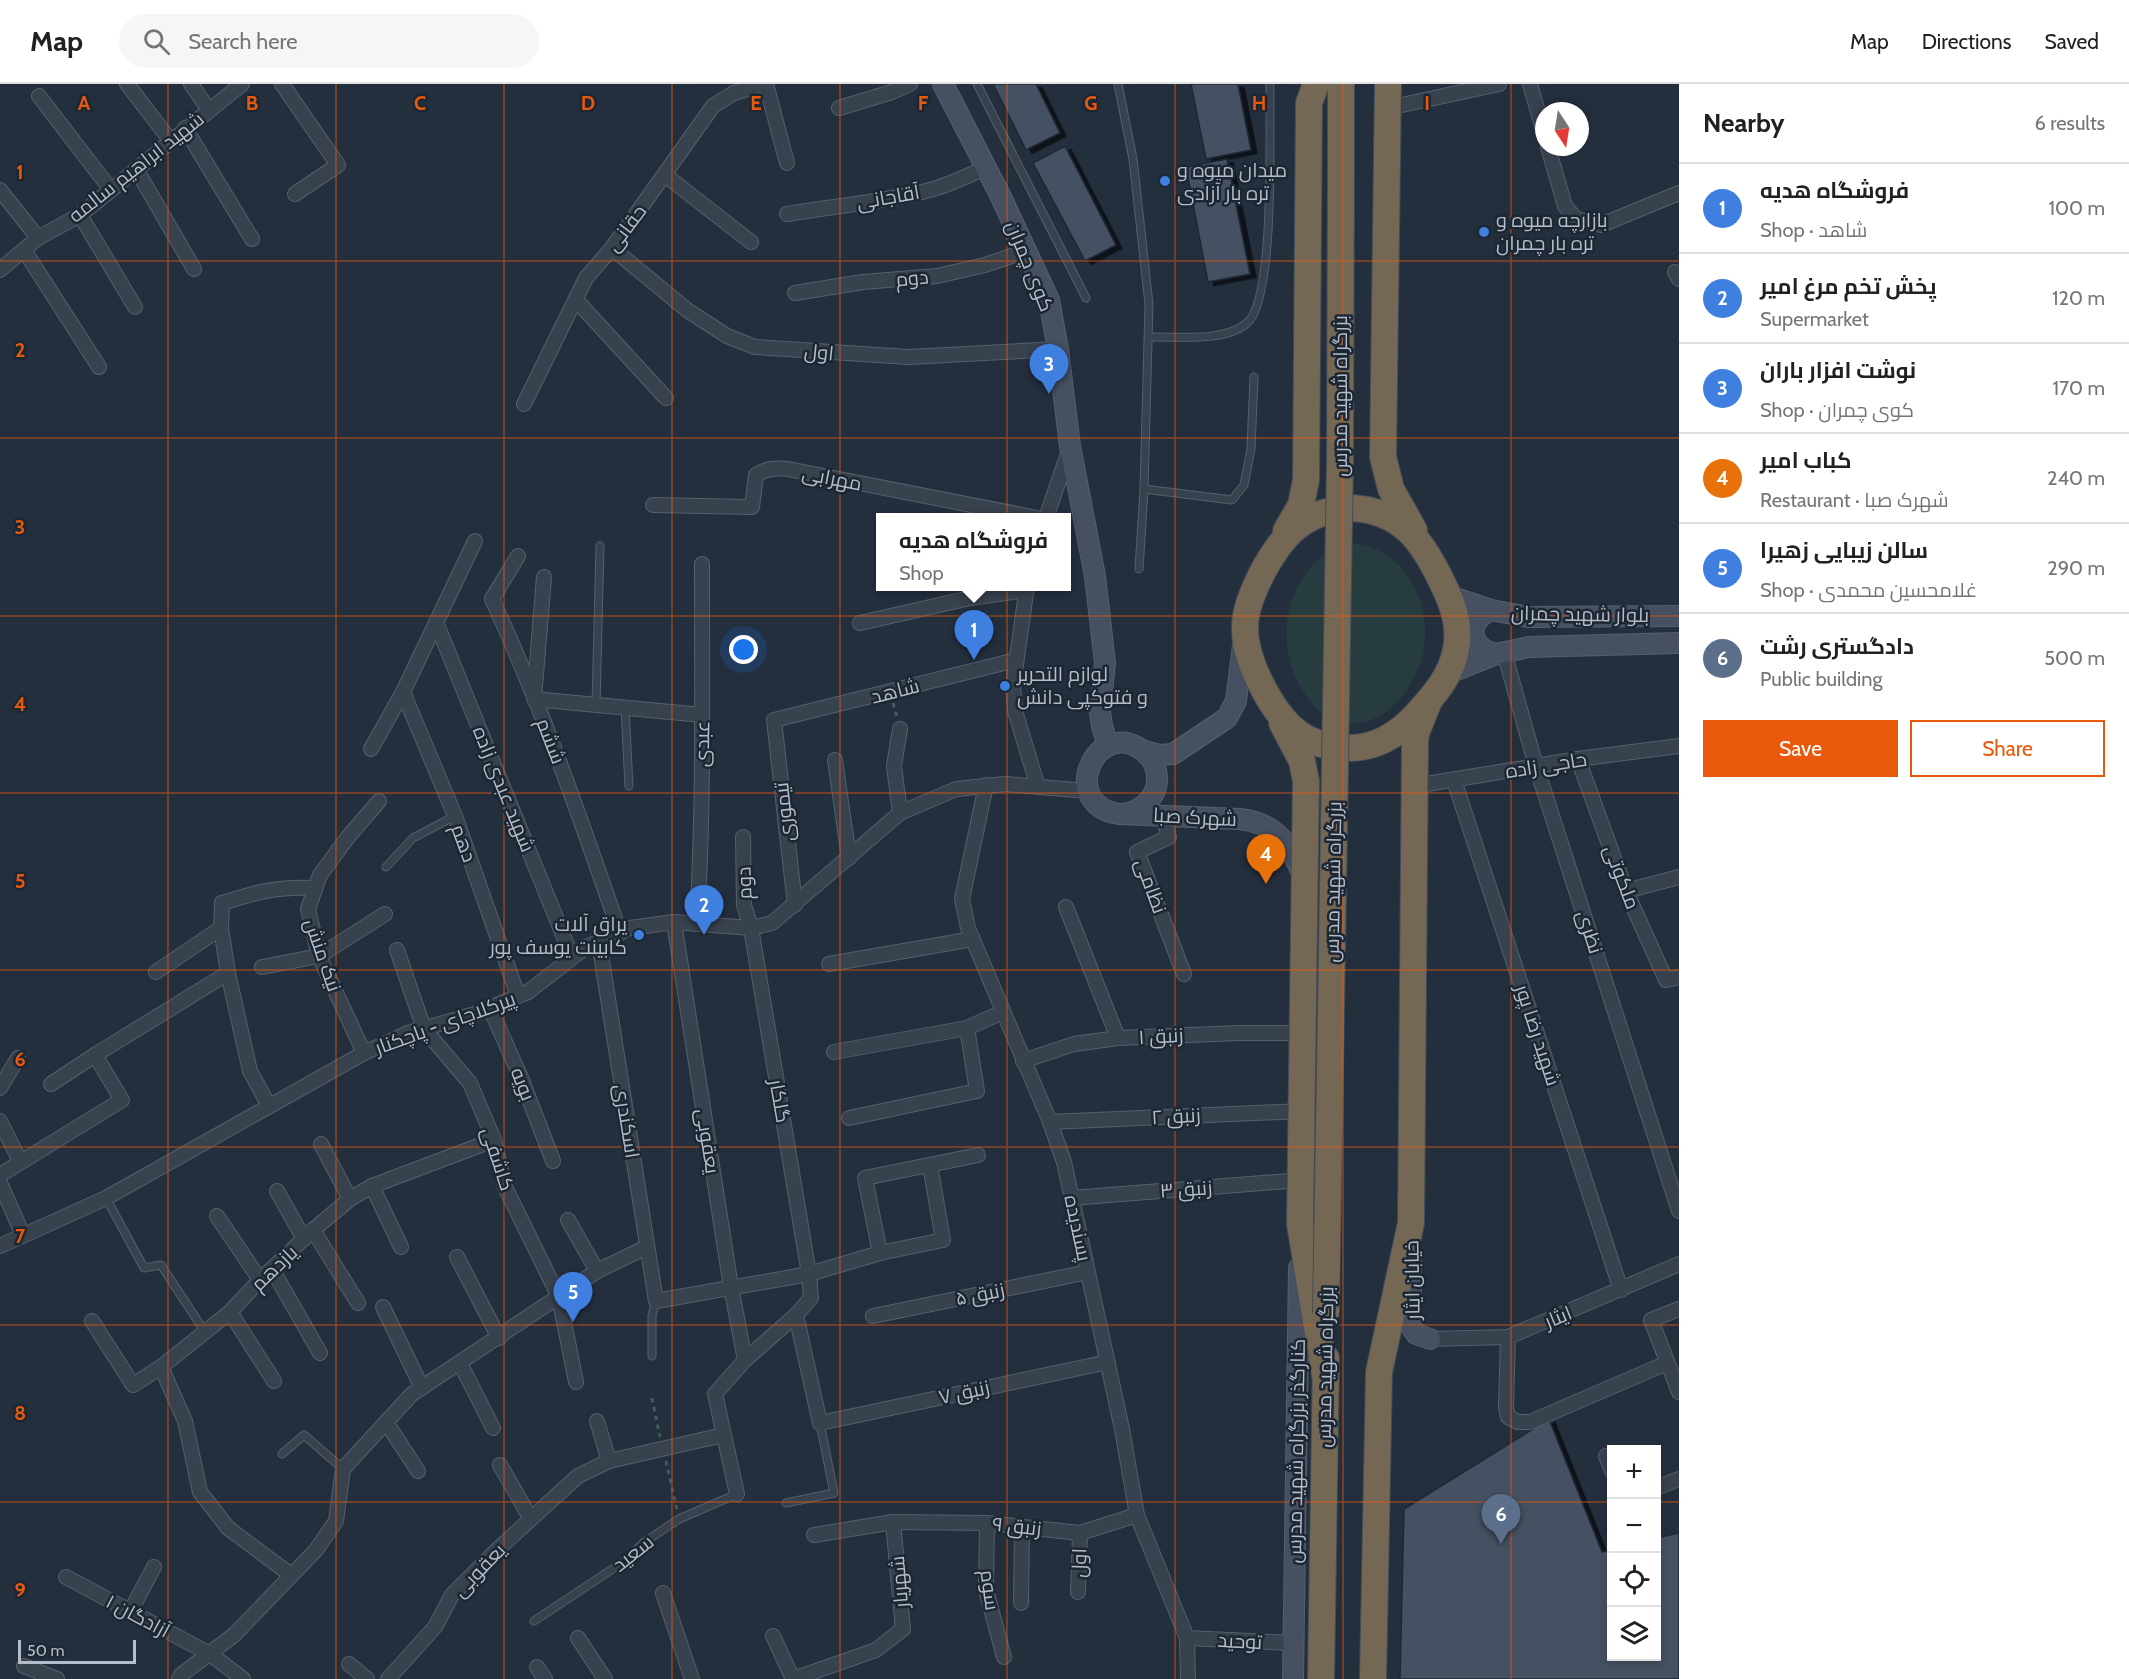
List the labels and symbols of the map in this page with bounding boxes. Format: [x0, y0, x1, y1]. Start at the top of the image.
text: A [78, 91, 91, 115]
text: B [246, 91, 258, 115]
text: C [414, 91, 426, 115]
text: D [581, 91, 595, 115]
text: E [750, 91, 762, 115]
text: F [918, 91, 929, 115]
text: G [1084, 91, 1098, 115]
text: H [1252, 91, 1266, 115]
text: I [1424, 91, 1430, 115]
north arrow [1535, 102, 1589, 156]
street label: شهید ابراهیم سالمه [63, 107, 210, 229]
place label: میدان میوه و تره بار آزادی [1177, 158, 1287, 206]
text: 1 [16, 160, 24, 184]
marker: میدان میوه و تره بار آزادی [1158, 174, 1172, 188]
street label: آقاجانی [855, 180, 922, 215]
street label: حقانی [601, 200, 652, 257]
place label: بازارچه میوه و تره بار چمران [1496, 208, 1608, 256]
street label: کوی چمران [1000, 217, 1059, 315]
marker: بازارچه میوه و تره بار چمران [1477, 225, 1491, 239]
street label: دوم [894, 265, 930, 293]
street label: بزرگراه شهید مدرس [1328, 315, 1353, 477]
text: 2 [15, 338, 25, 362]
street label: اول [803, 339, 835, 366]
pin: 3 [1030, 344, 1068, 394]
street label: مهرابی [800, 460, 864, 497]
text: 3 [15, 515, 25, 539]
street label: بلوار شهید چمران [1511, 601, 1649, 628]
pin: 1 [954, 610, 994, 660]
your location [729, 635, 758, 664]
place label: لوازم التحریر و فتوکپی دانش [1016, 662, 1148, 710]
street label: شاهد [868, 673, 922, 709]
marker: لوازم التحریر و فتوکپی دانش [998, 679, 1012, 693]
text: 4 [14, 692, 26, 716]
street label: ششم [530, 715, 571, 768]
street label: عبدی [690, 721, 715, 767]
street label: شهید عبدی زاده [467, 723, 540, 856]
street label: حاجی زاده [1503, 747, 1589, 784]
street label: تیموری [769, 780, 800, 843]
street label: بزرگراه شهید مدرس [1320, 801, 1347, 963]
street label: شهرک صبا [1152, 803, 1238, 832]
street label: دهم [444, 821, 482, 866]
pin: 4 [1246, 834, 1286, 884]
street label: ملکوتی [1598, 842, 1645, 913]
street label: نظامی [1129, 855, 1172, 917]
street label: دوم [731, 866, 759, 900]
text: 5 [15, 869, 25, 893]
pin: 2 [684, 886, 724, 935]
street label: نظری [1571, 907, 1608, 957]
place label: یراق آلات کابینت یوسف پور [488, 912, 628, 960]
street label: نیک منش [298, 915, 347, 995]
marker: یراق آلات کابینت یوسف پور [632, 928, 646, 942]
street label: شهید رضا پور [1509, 980, 1566, 1089]
street label: پیرکلاچای - پاچکنار [370, 986, 520, 1061]
street label: زنبق ۱ [1138, 1023, 1184, 1050]
text: 6 [14, 1047, 26, 1071]
street label: بویه [506, 1064, 540, 1104]
street label: گلکار [764, 1076, 796, 1125]
street label: اسکندری [608, 1082, 645, 1160]
street label: زنبق ۲ [1151, 1103, 1201, 1130]
street label: یعقوبی [690, 1107, 725, 1176]
street label: کاشفی [476, 1124, 520, 1194]
street label: زنبق ۳ [1159, 1175, 1213, 1204]
street label: پسندیده [1058, 1193, 1097, 1264]
text: 7 [15, 1224, 26, 1248]
street label: یازدهم [246, 1240, 304, 1297]
street label: خیابان ایثار [1399, 1240, 1426, 1321]
pin: 5 [554, 1272, 592, 1322]
street label: زنبق ۵ [953, 1277, 1007, 1312]
street label: بزرگراه شهید مدرس [1312, 1286, 1339, 1448]
street label: ایثار [1540, 1301, 1575, 1334]
street label: کنارگذر بزرگراه شهید مدرس [1282, 1338, 1311, 1564]
street label: زنبق ۷ [936, 1375, 992, 1410]
text: 8 [14, 1401, 26, 1425]
pin: 6 [1482, 1494, 1520, 1544]
street label: زنبق ۹ [991, 1511, 1043, 1542]
street label: سعید [608, 1529, 658, 1577]
street label: یعقوبی [448, 1538, 512, 1603]
street label: اول [1066, 1548, 1093, 1578]
street label: شهریار [885, 1555, 914, 1610]
street label: سوم [973, 1568, 1005, 1612]
text: 9 [14, 1578, 26, 1602]
street label: آزادگان ۱ [101, 1589, 175, 1644]
street label: توحید [1217, 1628, 1264, 1654]
scale bar [18, 1637, 136, 1664]

